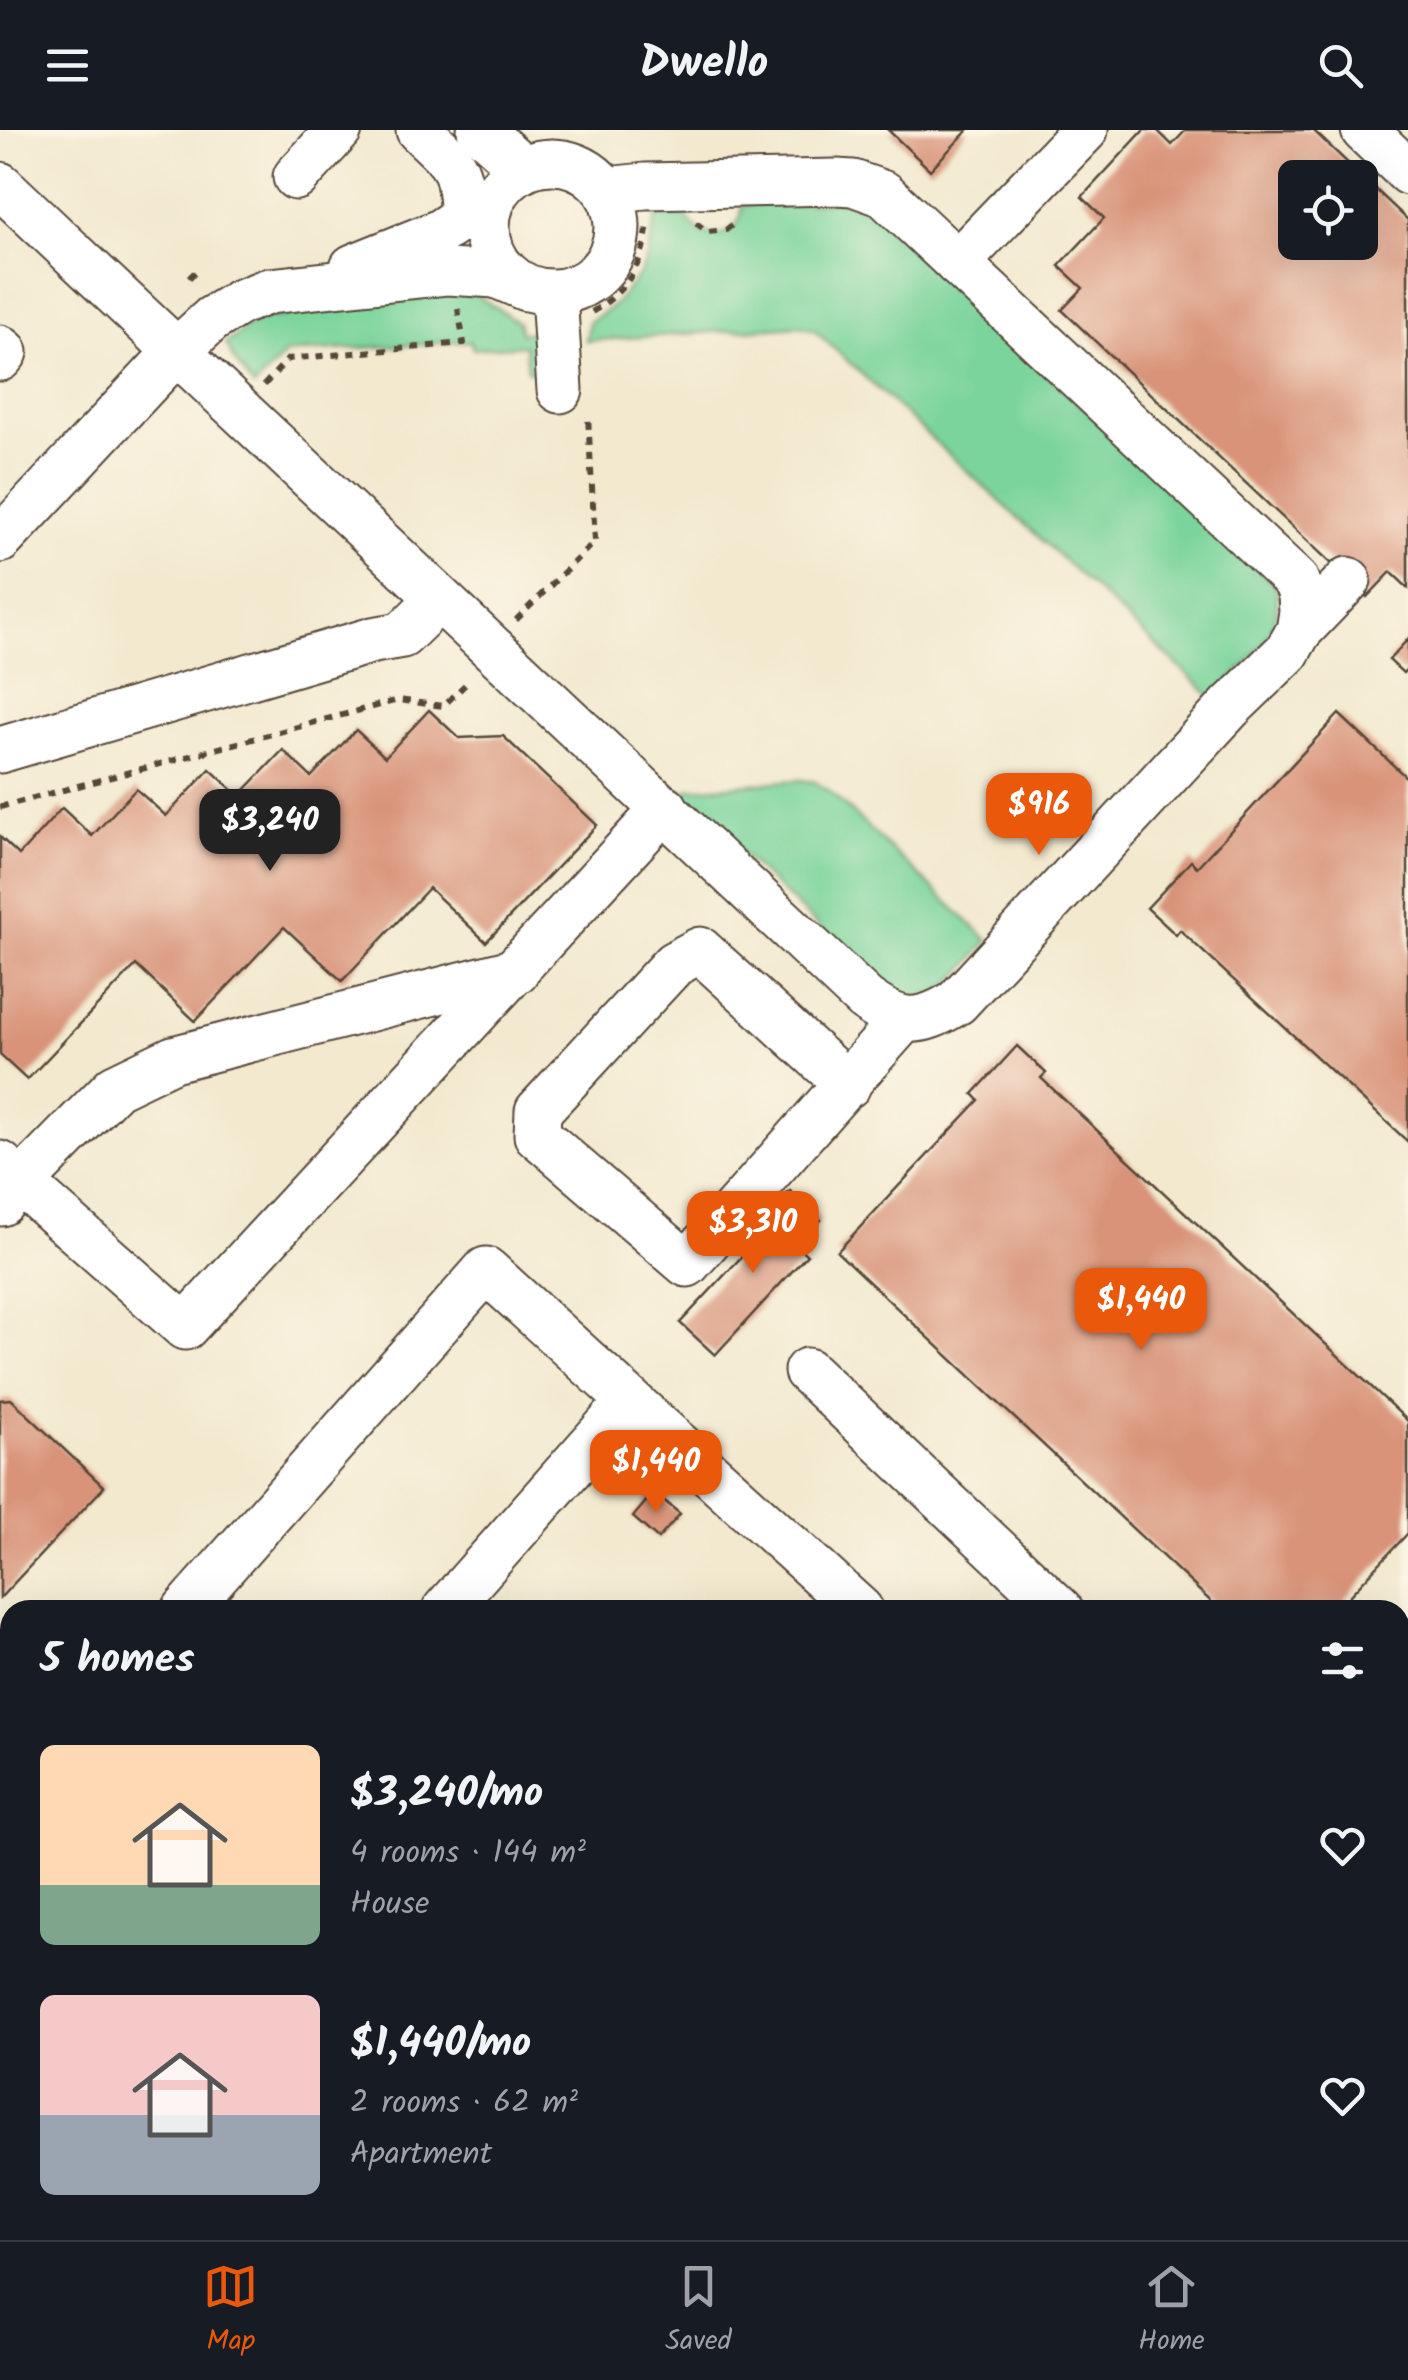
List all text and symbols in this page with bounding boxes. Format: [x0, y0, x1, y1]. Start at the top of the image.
text: Dwello [640, 29, 768, 101]
icon: menu [40, 38, 95, 93]
icon: search [1313, 38, 1368, 93]
map controls [1278, 160, 1378, 260]
button: locate [1278, 160, 1378, 260]
pin: $916 [980, 773, 1098, 858]
text: $916 [1008, 780, 1070, 831]
pin: $3,240 [189, 789, 351, 874]
text: $3,240 [221, 796, 319, 847]
pin: $3,310 [672, 1191, 834, 1276]
text: $3,310 [709, 1198, 797, 1249]
pin: $1,440 [1060, 1268, 1222, 1353]
text: $1,440 [1097, 1275, 1185, 1326]
pin: $1,440 [575, 1430, 737, 1515]
text: $1,440 [612, 1437, 700, 1488]
text: 5 homes [40, 1627, 195, 1694]
icon: filters [1315, 1633, 1370, 1688]
text: $3,240/mo [350, 1761, 543, 1828]
icon: home [120, 1785, 240, 1905]
icon: heart [1315, 1818, 1370, 1873]
text: 4 rooms · 144 m² [350, 1828, 586, 1879]
text: House [350, 1879, 429, 1930]
text: $1,440/mo [350, 2011, 531, 2078]
icon: home [120, 2035, 240, 2155]
icon: heart [1315, 2068, 1370, 2123]
text: 2 rooms · 62 m² [350, 2078, 578, 2129]
text: Apartment [350, 2129, 492, 2180]
tab: Map [203, 2259, 258, 2364]
tab: Saved [665, 2259, 732, 2364]
tab: Home [1138, 2259, 1205, 2364]

